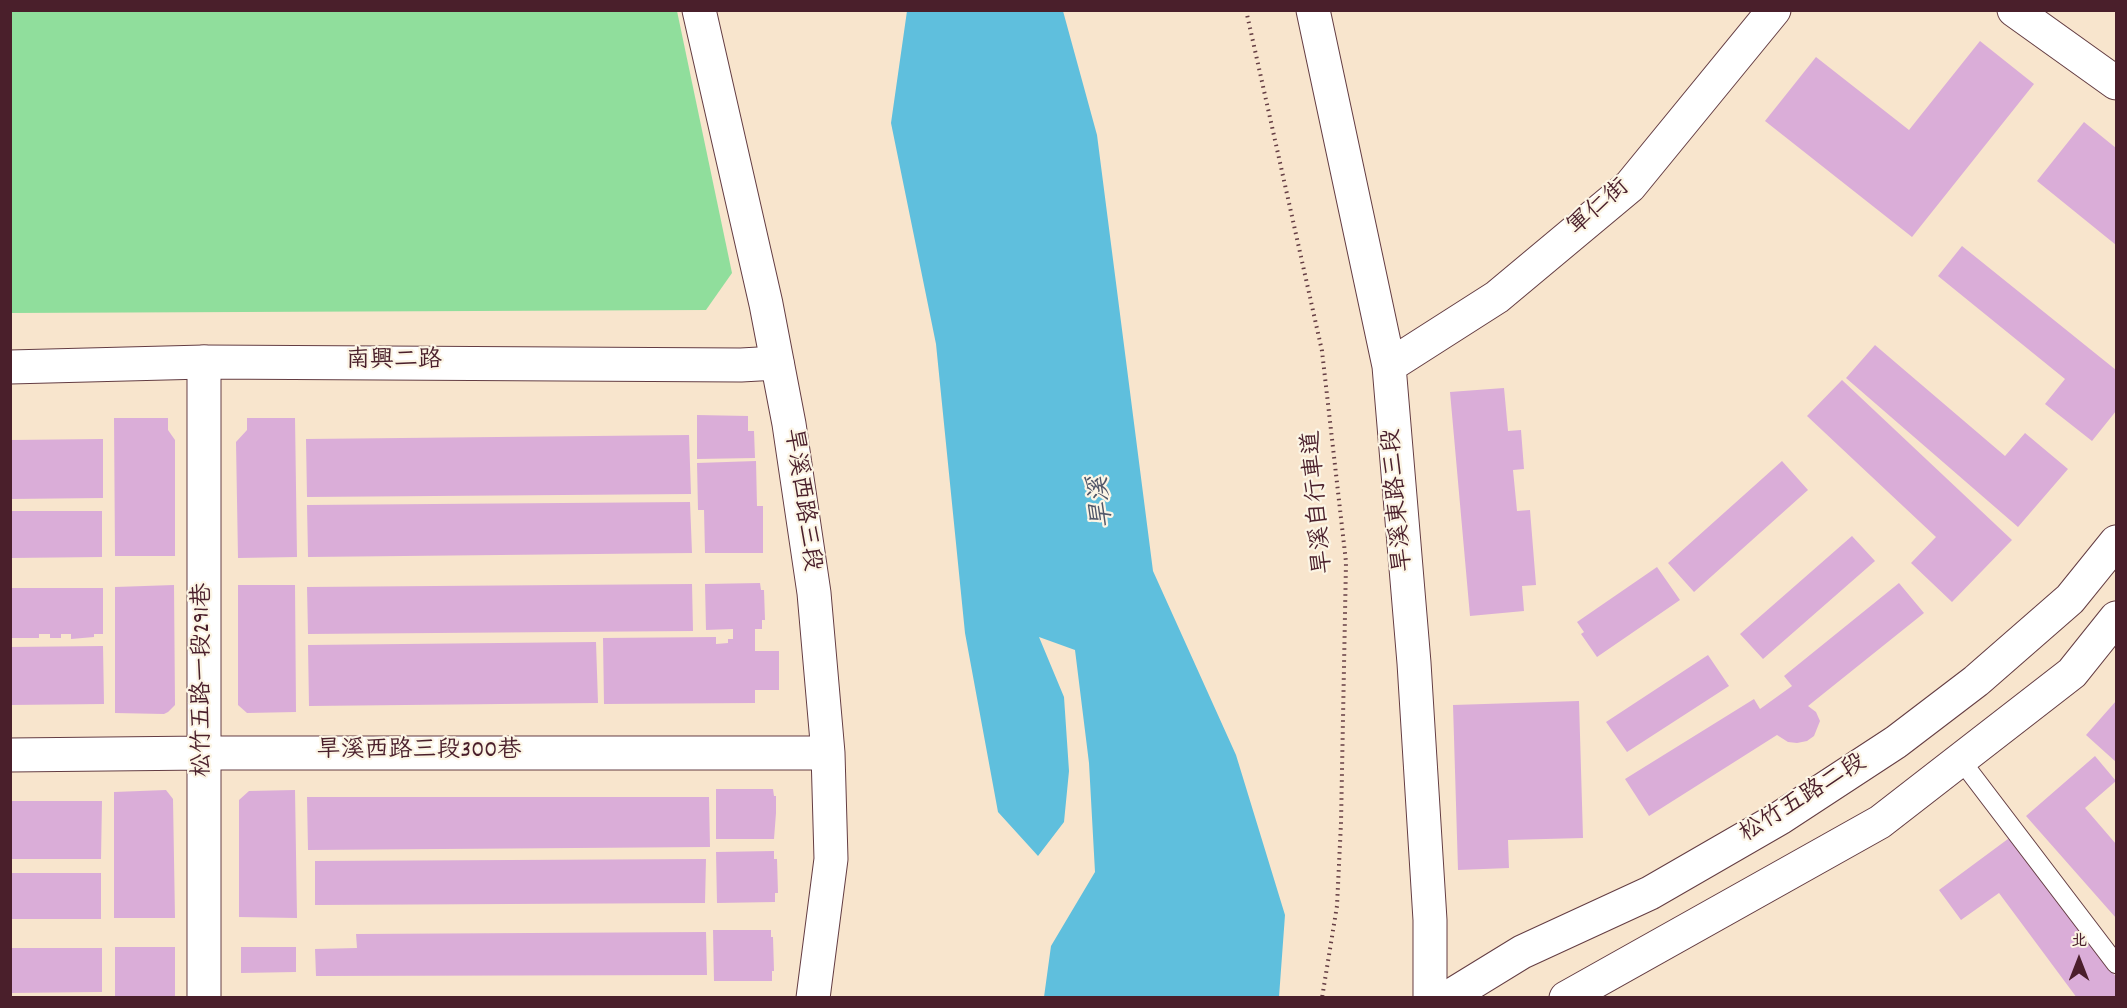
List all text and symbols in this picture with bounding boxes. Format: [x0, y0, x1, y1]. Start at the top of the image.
street label: 軍仁街 [1563, 175, 1637, 243]
street label: 南興二路 [346, 349, 442, 377]
street label: 旱溪西路三段 [776, 427, 824, 573]
street label: 旱溪東路三段 [1379, 427, 1421, 573]
street label: 旱溪自行車道 [1299, 429, 1341, 575]
water label: 旱溪 [1086, 475, 1122, 529]
street label: 松竹五路一段291巷 [191, 583, 219, 777]
street label: 旱溪西路三段300巷 [317, 739, 521, 767]
street label: 松竹五路二段 [1735, 750, 1873, 850]
north arrow [2049, 930, 2109, 990]
text: 北 [2071, 930, 2087, 953]

